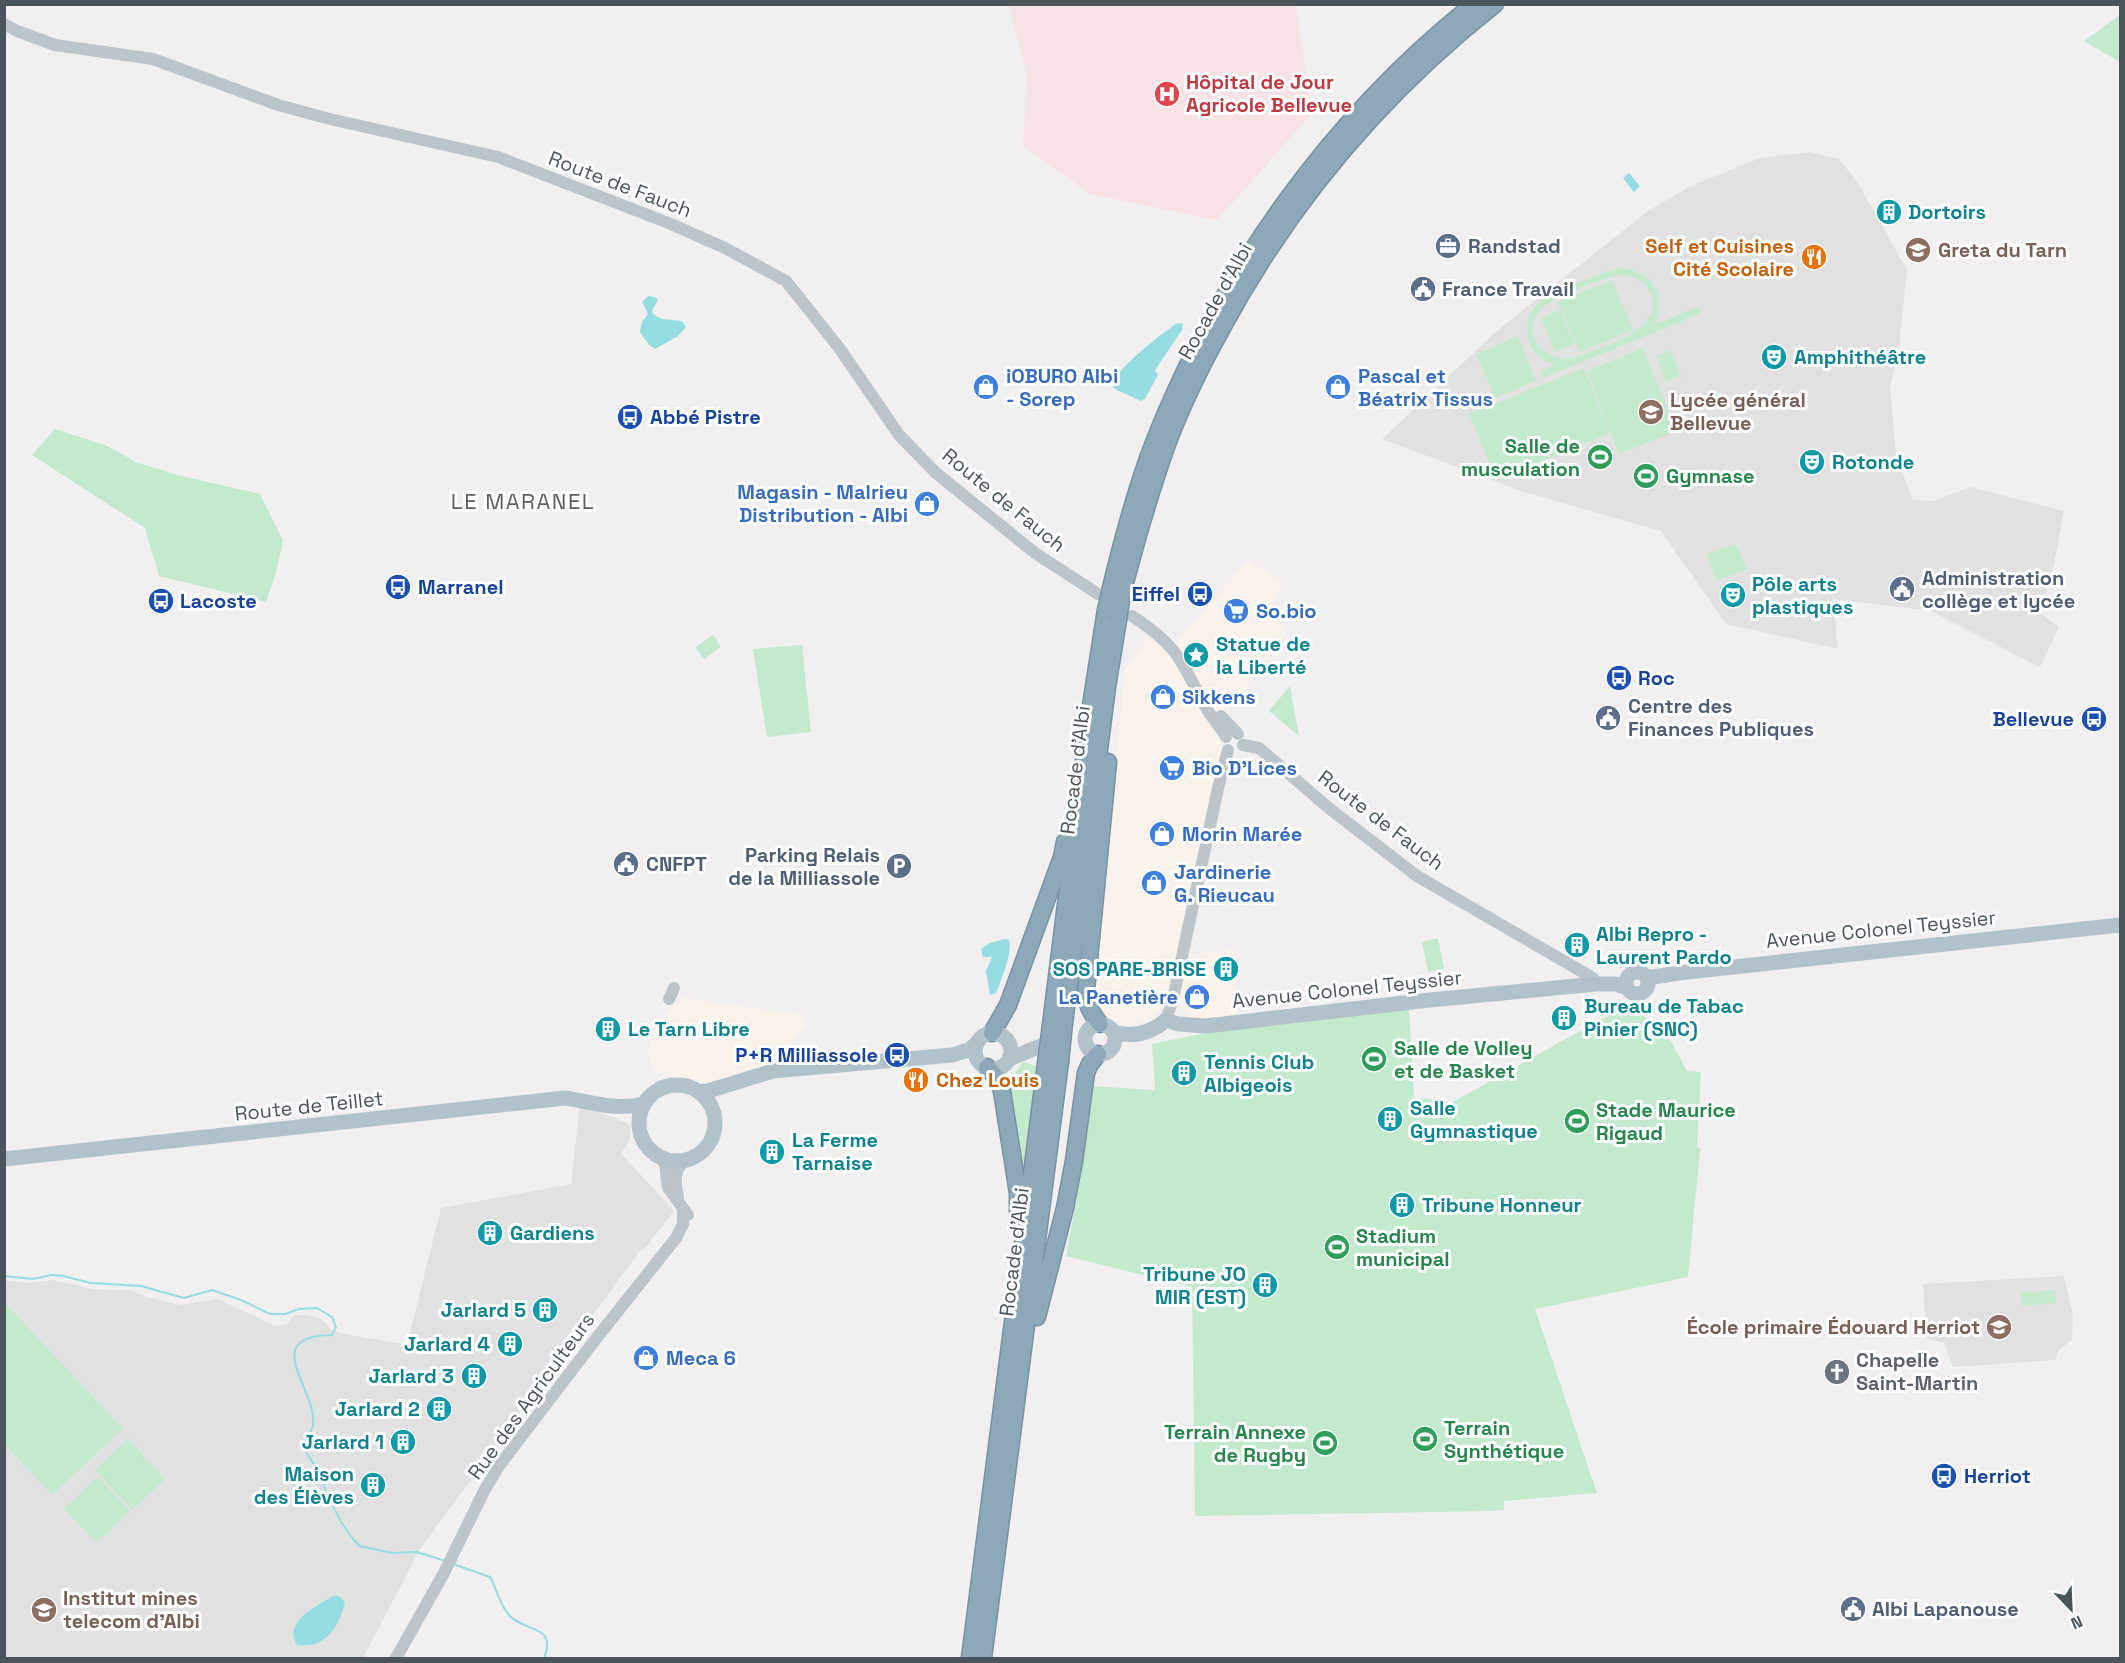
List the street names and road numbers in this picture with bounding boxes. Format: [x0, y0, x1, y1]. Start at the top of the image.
street label: Route de Fauch [545, 145, 695, 223]
street label: Rocade d'Albi [1172, 238, 1258, 364]
street label: Route de Fauch [937, 442, 1071, 558]
street label: Rocade d'Albi [1054, 704, 1096, 836]
street label: Route de Fauch [1313, 764, 1449, 876]
street label: Avenue Colonel Teyssier [1765, 904, 1997, 954]
street label: Avenue Colonel Teyssier [1231, 964, 1463, 1014]
street label: Route de Teillet [233, 1085, 385, 1127]
street label: Rocade d'Albi [993, 1186, 1035, 1318]
street label: Rue des Agriculteurs [462, 1308, 600, 1484]

